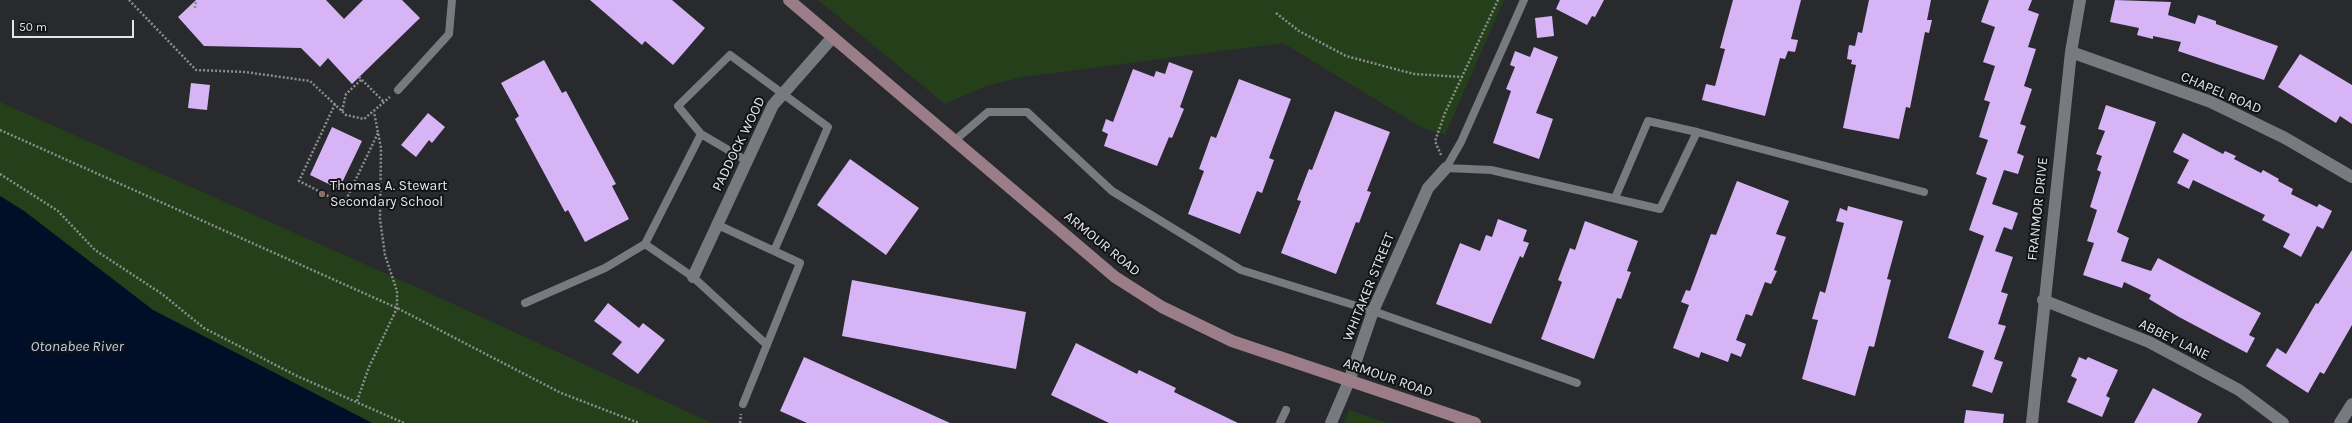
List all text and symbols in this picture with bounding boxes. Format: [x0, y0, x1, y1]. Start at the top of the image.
scale bar [14, 12, 136, 38]
text: 50 m [19, 20, 47, 34]
street label: CHAPEL ROAD [2178, 68, 2264, 118]
street label: PADDOCK WOOD [709, 94, 769, 194]
street label: FRANMOR DRIVE [2024, 157, 2052, 261]
place label: Thomas A. Stewart Secondary School [330, 178, 448, 210]
marker: Thomas A. Stewart Secondary School [317, 189, 327, 199]
street label: ARMOUR ROAD [1060, 208, 1144, 280]
street label: WHITAKER STREET [1340, 230, 1398, 344]
street label: ABBEY LANE [2136, 316, 2212, 364]
water label: Otonabee River [30, 338, 124, 356]
street label: ARMOUR ROAD [1341, 355, 1435, 401]

